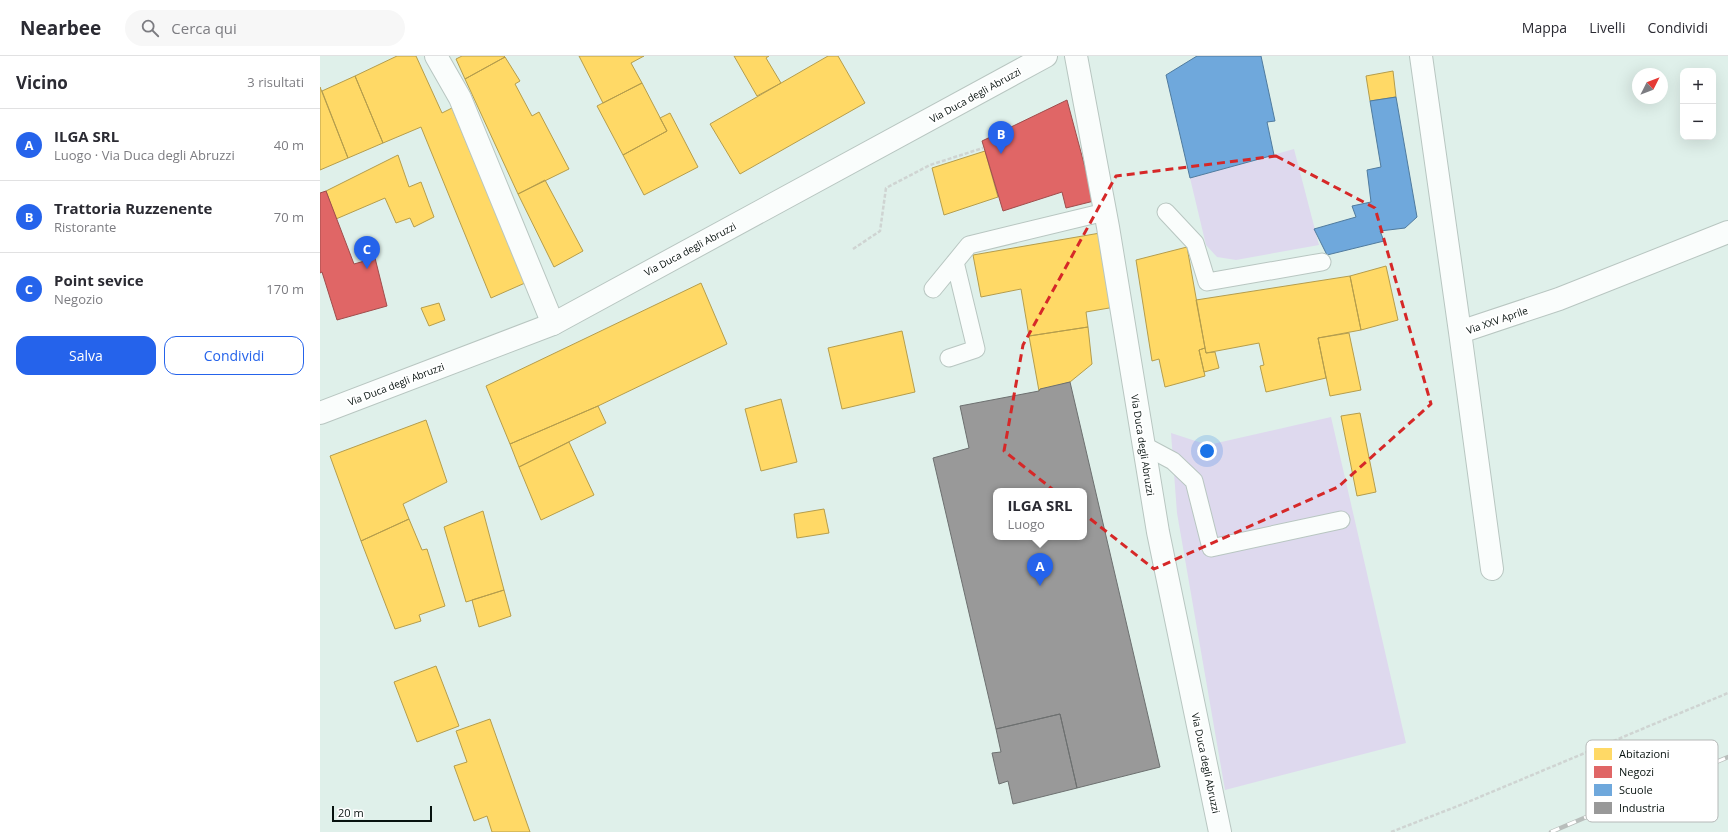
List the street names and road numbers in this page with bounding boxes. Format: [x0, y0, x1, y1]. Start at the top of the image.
street label: Via Duca degli Abruzzi [927, 64, 1023, 126]
street label: Via Duca degli Abruzzi [642, 219, 738, 279]
street label: Via XXV Aprile [1464, 303, 1530, 337]
street label: Via Duca degli Abruzzi [346, 359, 446, 409]
street label: Via Duca degli Abruzzi [1128, 393, 1158, 497]
street label: Via Duca degli Abruzzi [1189, 711, 1223, 815]

